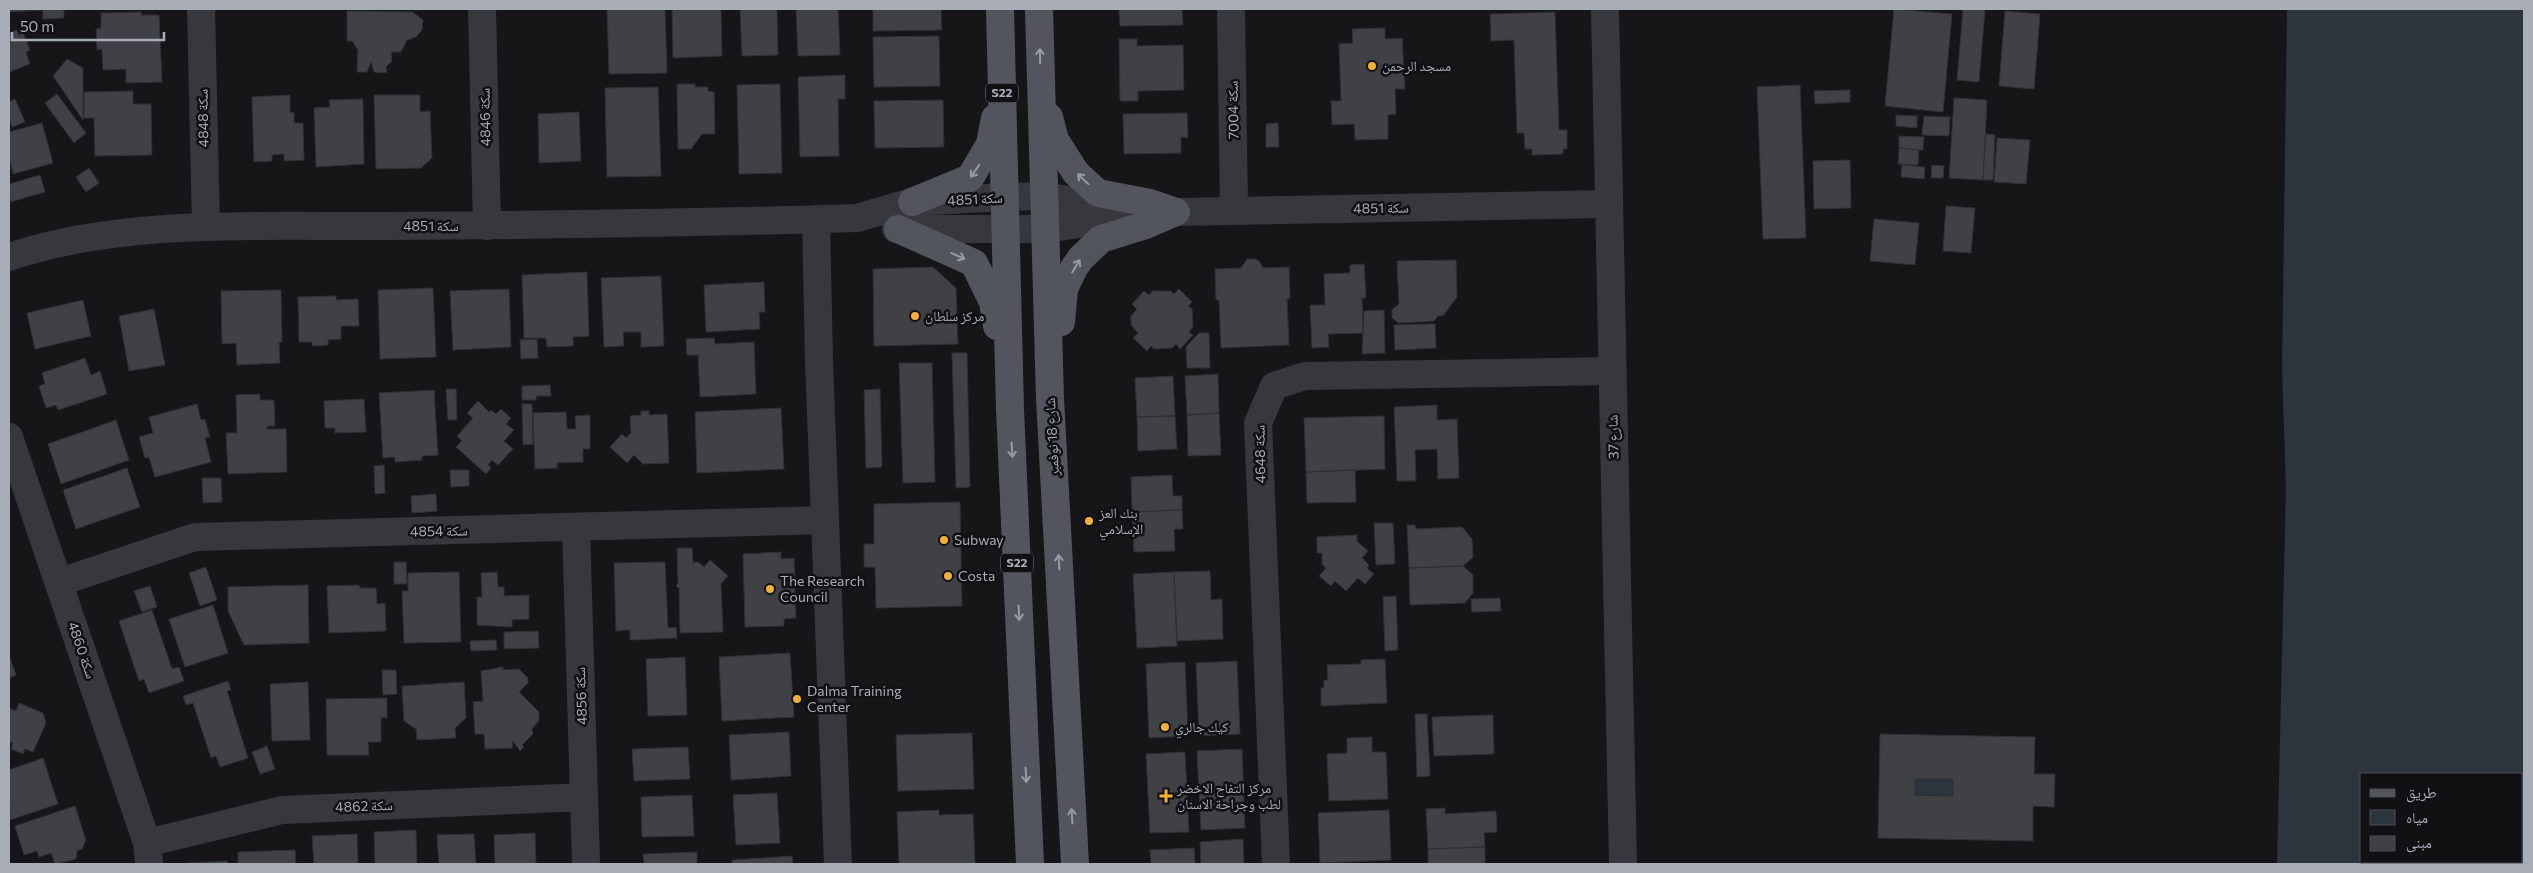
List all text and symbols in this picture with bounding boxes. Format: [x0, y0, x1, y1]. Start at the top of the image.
scale bar [12, 10, 165, 42]
text: 50 m [20, 17, 54, 35]
one-way arrow [1036, 48, 1045, 64]
place label: مسجد الرحمن [1382, 57, 1451, 75]
marker: مسجد الرحمن [1366, 60, 1378, 72]
street label: سكة 7004 [1223, 81, 1242, 139]
road number: S22 [986, 84, 1018, 102]
street label: سكة 4846 [475, 88, 494, 146]
street label: سكة 4848 [193, 89, 212, 147]
one-way arrow [970, 163, 980, 177]
one-way arrow [1077, 173, 1090, 185]
street label: سكة 4851 [947, 189, 1003, 208]
street label: سكة 4851 [1353, 199, 1409, 216]
street label: سكة 4851 [403, 217, 459, 234]
one-way arrow [950, 252, 965, 262]
one-way arrow [1072, 259, 1082, 273]
place label: مركز سلطان [925, 307, 984, 325]
marker: مركز سلطان [909, 310, 921, 322]
street label: شارع 18 نوفمبر [1041, 397, 1064, 478]
street label: شارع 37 [1604, 415, 1623, 459]
street label: سكة 4648 [1250, 425, 1269, 483]
one-way arrow [1007, 442, 1017, 458]
place label: بنك العز الإسلامي [1098, 504, 1143, 541]
marker: بنك العز الإسلامي [1083, 515, 1095, 527]
street label: سكة 4854 [410, 521, 468, 540]
place label: Subway [954, 531, 1004, 548]
marker: Subway [938, 534, 950, 546]
road number: S22 [1001, 554, 1033, 572]
one-way arrow [1054, 555, 1063, 571]
place label: Costa [958, 567, 995, 584]
marker: Costa [942, 570, 954, 582]
place label: The Research Council [780, 572, 865, 605]
marker: The Research Council [764, 583, 776, 595]
one-way arrow [1015, 604, 1024, 620]
street label: سكة 4860 [65, 619, 100, 681]
street label: سكة 4856 [571, 667, 590, 725]
place label: Dalma Training Center [807, 682, 902, 715]
marker: Dalma Training Center [791, 693, 803, 705]
place label: كيك جالري [1175, 718, 1229, 739]
marker: كيك جالري [1159, 721, 1171, 733]
one-way arrow [1022, 767, 1031, 783]
legend [2360, 773, 2523, 863]
place label: مركز التفاح الاخضر لطب وجراحة الاسنان [1176, 779, 1281, 813]
text: طريق [2406, 783, 2437, 803]
marker: مركز التفاح الاخضر لطب وجراحة الاسنان [1159, 789, 1173, 803]
street label: سكة 4862 [335, 796, 393, 815]
one-way arrow [1067, 808, 1077, 824]
text: مياه [2406, 808, 2428, 826]
text: مبنى [2406, 833, 2432, 853]

